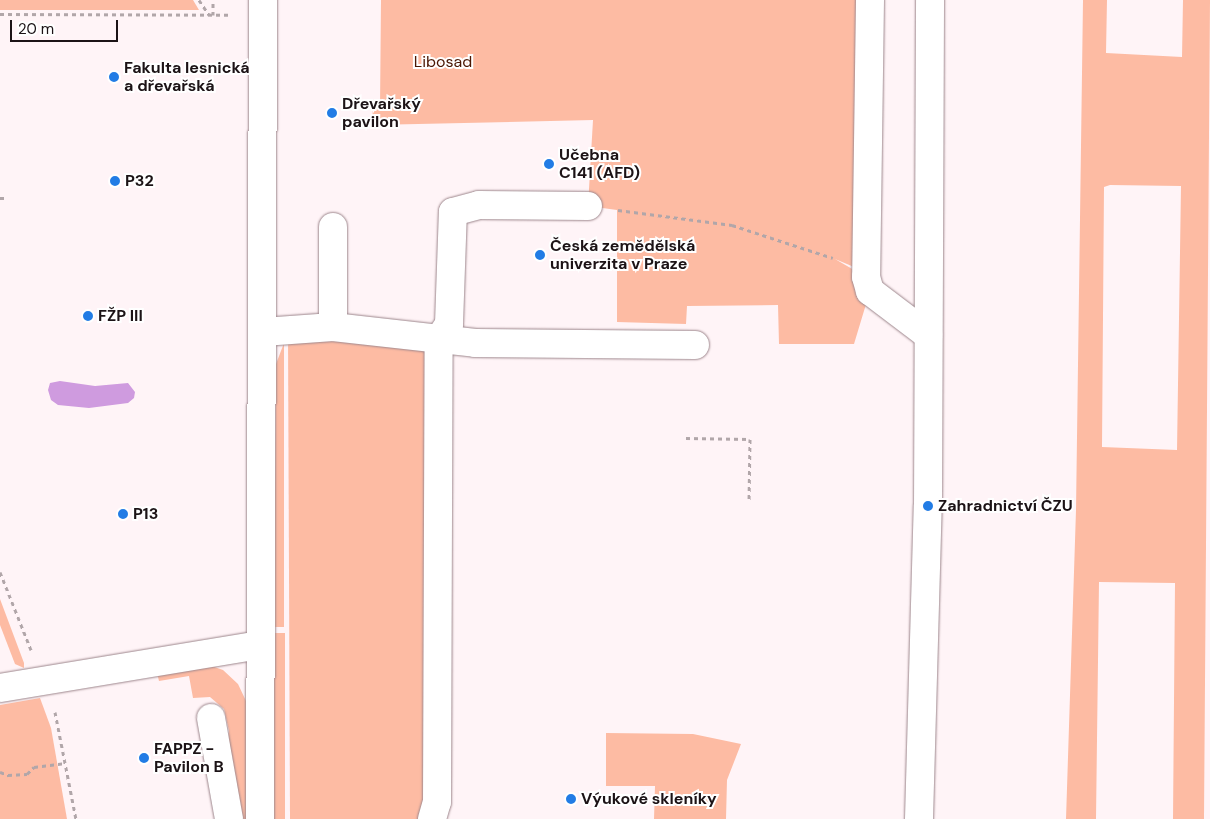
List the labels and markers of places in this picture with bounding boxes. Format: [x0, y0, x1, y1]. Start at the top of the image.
place label: Fakulta lesnická a dřevařská [124, 58, 250, 96]
marker: Fakulta lesnická a dřevařská [108, 71, 120, 83]
place label: Dřevařský pavilon [342, 94, 421, 132]
marker: Dřevařský pavilon [326, 107, 338, 119]
place label: Učebna C141 (AFD) [559, 145, 640, 183]
marker: Učebna C141 (AFD) [543, 158, 555, 170]
place label: P32 [125, 171, 154, 191]
marker: P32 [109, 175, 121, 187]
place label: Česká zemědělská univerzita v Praze [550, 236, 695, 274]
marker: Česká zemědělská univerzita v Praze [534, 249, 546, 261]
place label: FŽP III [98, 306, 143, 326]
marker: FŽP III [82, 310, 94, 322]
place label: Zahradnictví ČZU [938, 496, 1073, 516]
marker: Zahradnictví ČZU [922, 500, 934, 512]
place label: P13 [133, 504, 158, 524]
marker: P13 [117, 508, 129, 520]
place label: FAPPZ - Pavilon B [154, 739, 224, 777]
marker: FAPPZ - Pavilon B [138, 752, 150, 764]
place label: Výukové skleníky [581, 789, 717, 809]
marker: Výukové skleníky [565, 793, 577, 805]

